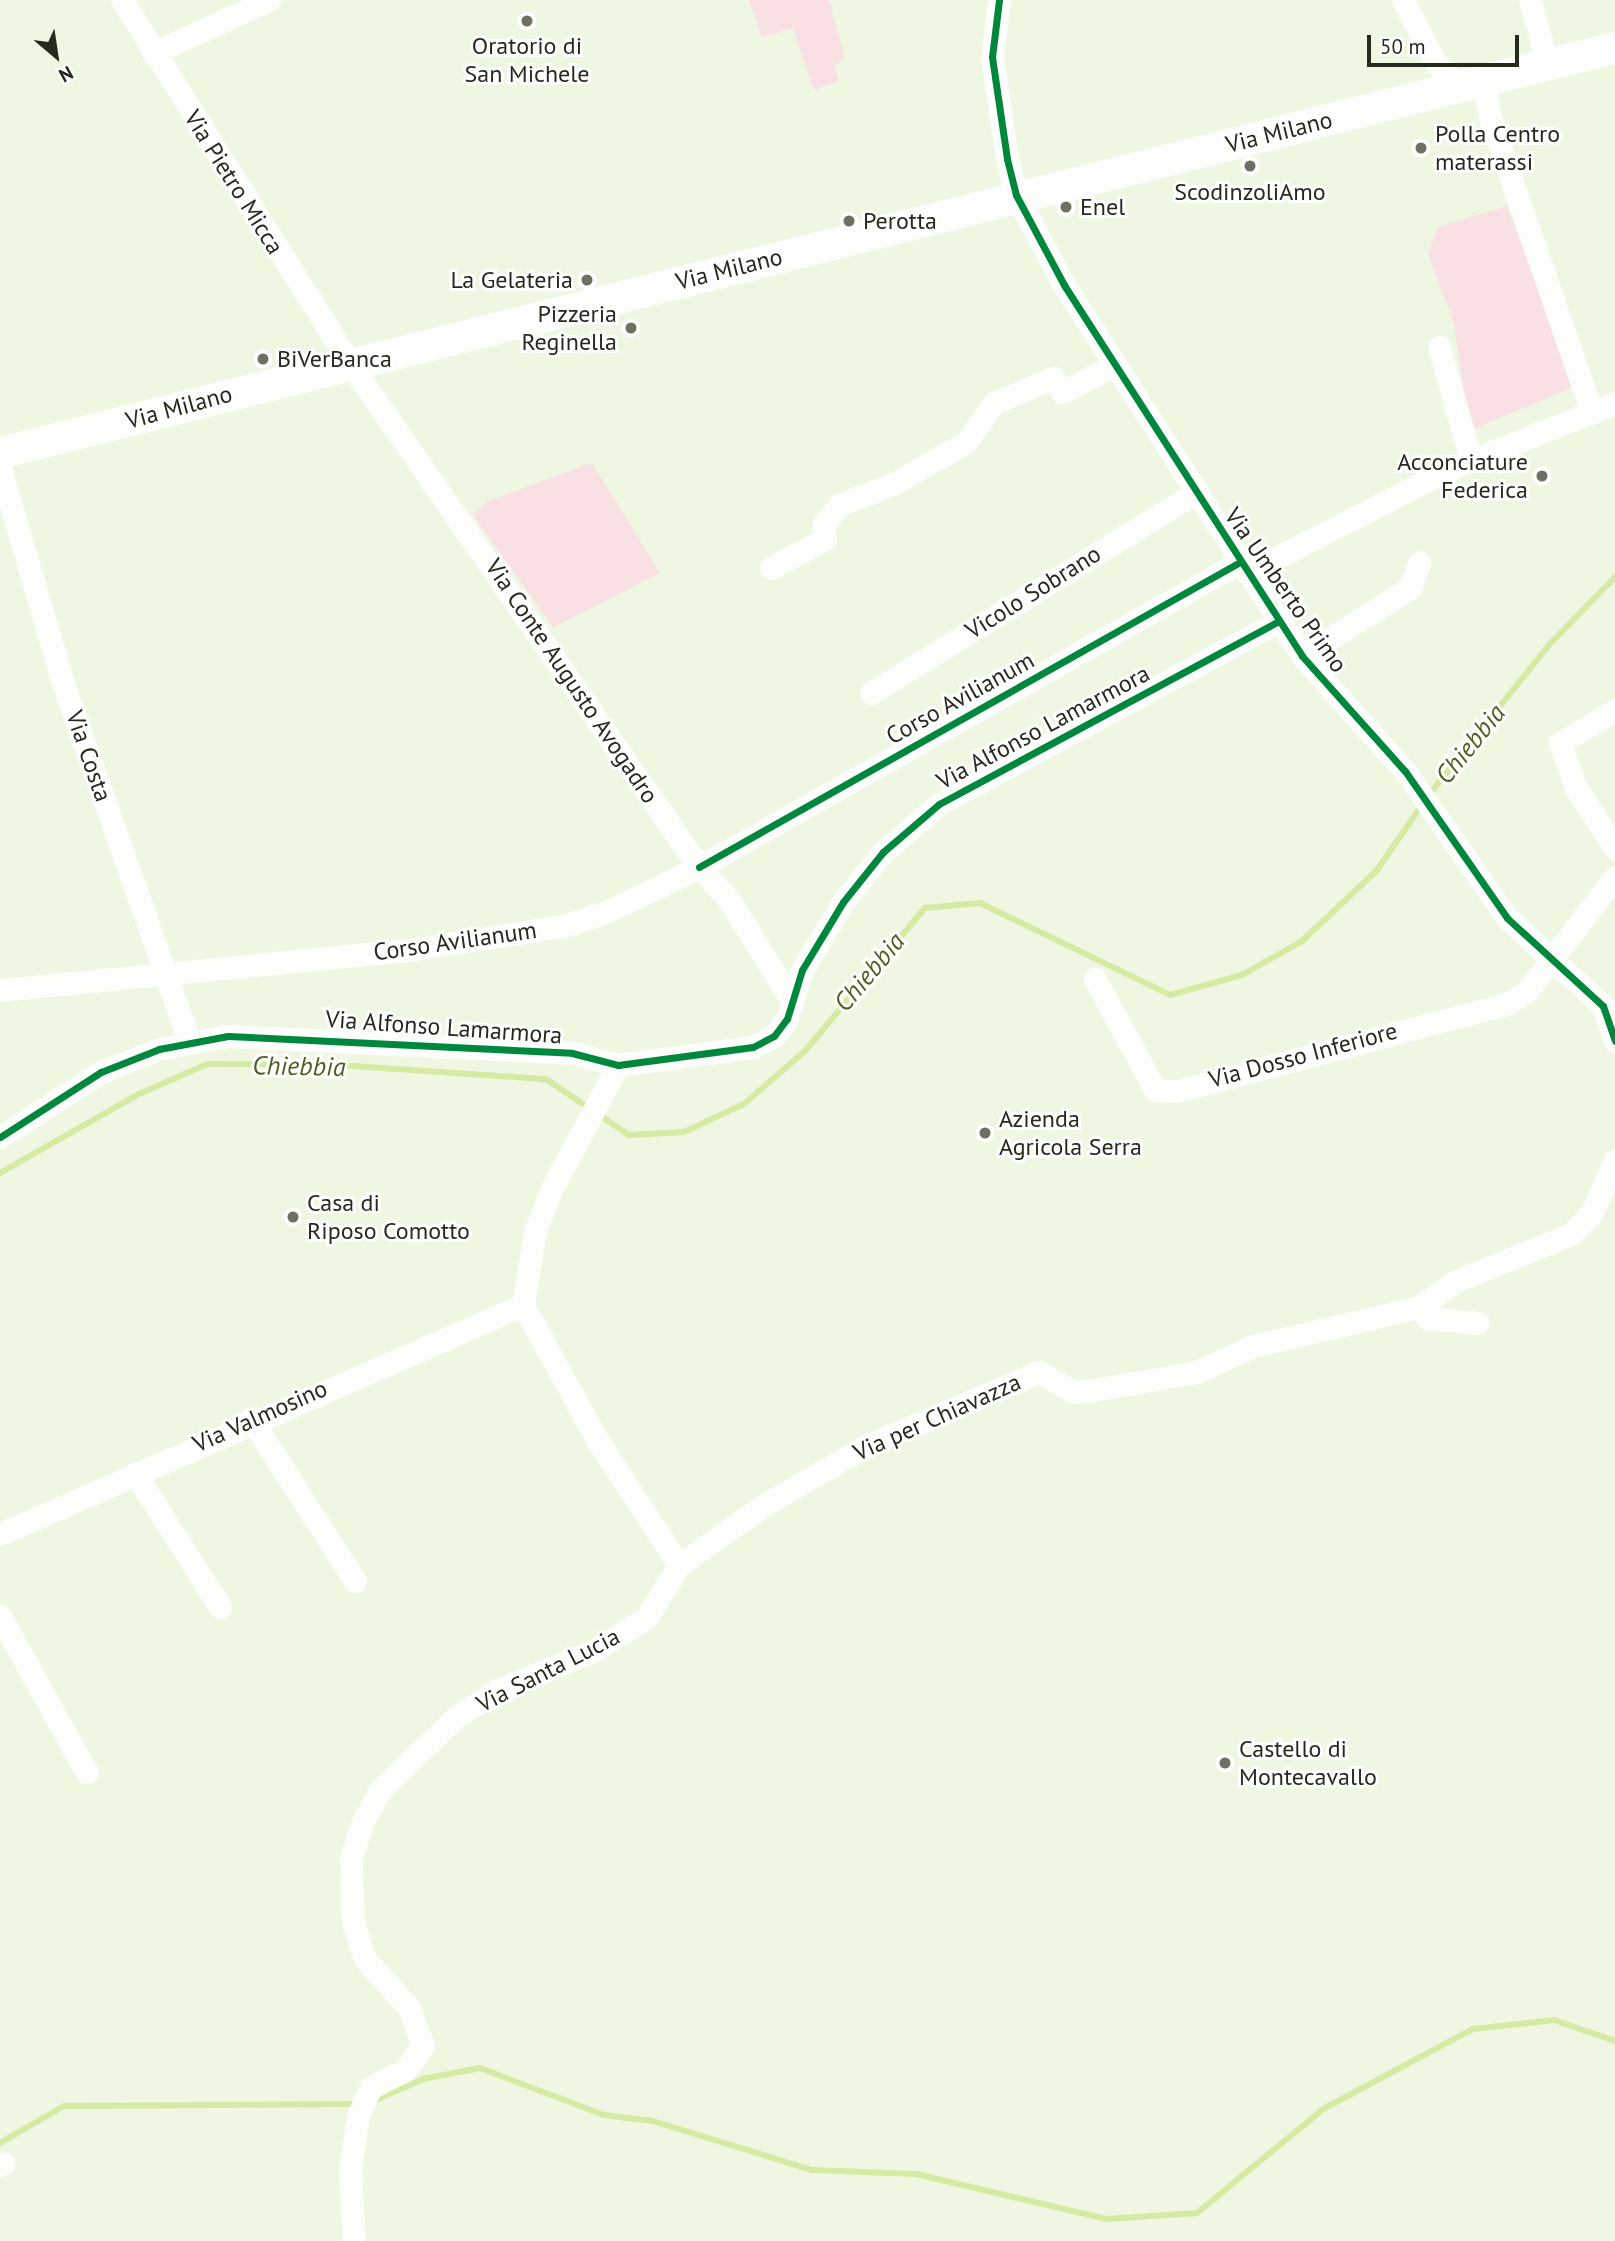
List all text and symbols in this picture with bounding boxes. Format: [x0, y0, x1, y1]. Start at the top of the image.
marker: Oratorio di San Michele [519, 13, 535, 29]
north arrow [21, 21, 91, 91]
scale bar [1370, 21, 1522, 65]
place label: Oratorio di San Michele [465, 32, 589, 88]
text: 50 m [1380, 33, 1426, 60]
text: N [55, 61, 77, 88]
street label: Via Pietro Micca [178, 105, 290, 259]
street label: Via Milano [1223, 105, 1335, 159]
place label: Polla Centro materassi [1435, 120, 1560, 176]
marker: Polla Centro materassi [1413, 140, 1429, 156]
marker: ScodinzoliAmo [1242, 158, 1258, 174]
place label: ScodinzoliAmo [1174, 178, 1326, 206]
place label: Enel [1080, 193, 1125, 221]
marker: Enel [1058, 199, 1074, 215]
place label: Perotta [863, 207, 937, 235]
marker: Perotta [841, 213, 857, 229]
street label: Via Milano [673, 242, 785, 296]
place label: La Gelateria [450, 266, 573, 294]
marker: La Gelateria [579, 272, 595, 288]
place label: Pizzeria Reginella [521, 300, 617, 356]
marker: Pizzeria Reginella [623, 320, 639, 336]
place label: BiVerBanca [277, 345, 392, 373]
marker: BiVerBanca [255, 351, 271, 367]
street label: Via Milano [123, 379, 235, 435]
place label: Acconciature Federica [1397, 448, 1528, 504]
marker: Acconciature Federica [1534, 468, 1550, 484]
street label: Via Umberto Primo [1219, 502, 1353, 678]
street label: Vicolo Sobrano [960, 539, 1106, 645]
street label: Via Conte Augusto Avogadro [479, 553, 665, 809]
street label: Corso Avilianum [881, 645, 1039, 751]
street label: Via Alfonso Lamarmora [931, 658, 1155, 796]
water label: Chiebbia [1429, 698, 1511, 790]
street label: Via Costa [60, 707, 118, 805]
street label: Corso Avilianum [371, 915, 539, 967]
water label: Chiebbia [827, 926, 911, 1018]
street label: Via Alfonso Lamarmora [324, 1004, 564, 1050]
street label: Via Dosso Inferiore [1206, 1016, 1400, 1094]
water label: Chiebbia [252, 1050, 346, 1082]
place label: Azienda Agricola Serra [999, 1105, 1142, 1161]
marker: Azienda Agricola Serra [977, 1125, 993, 1141]
place label: Casa di Riposo Comotto [307, 1189, 470, 1245]
marker: Casa di Riposo Comotto [285, 1209, 301, 1225]
street label: Via per Chiavazza [849, 1367, 1025, 1467]
street label: Via Valmosino [188, 1373, 332, 1459]
street label: Via Santa Lucia [472, 1622, 624, 1718]
place label: Castello di Montecavallo [1239, 1735, 1377, 1791]
marker: Castello di Montecavallo [1217, 1755, 1233, 1771]

